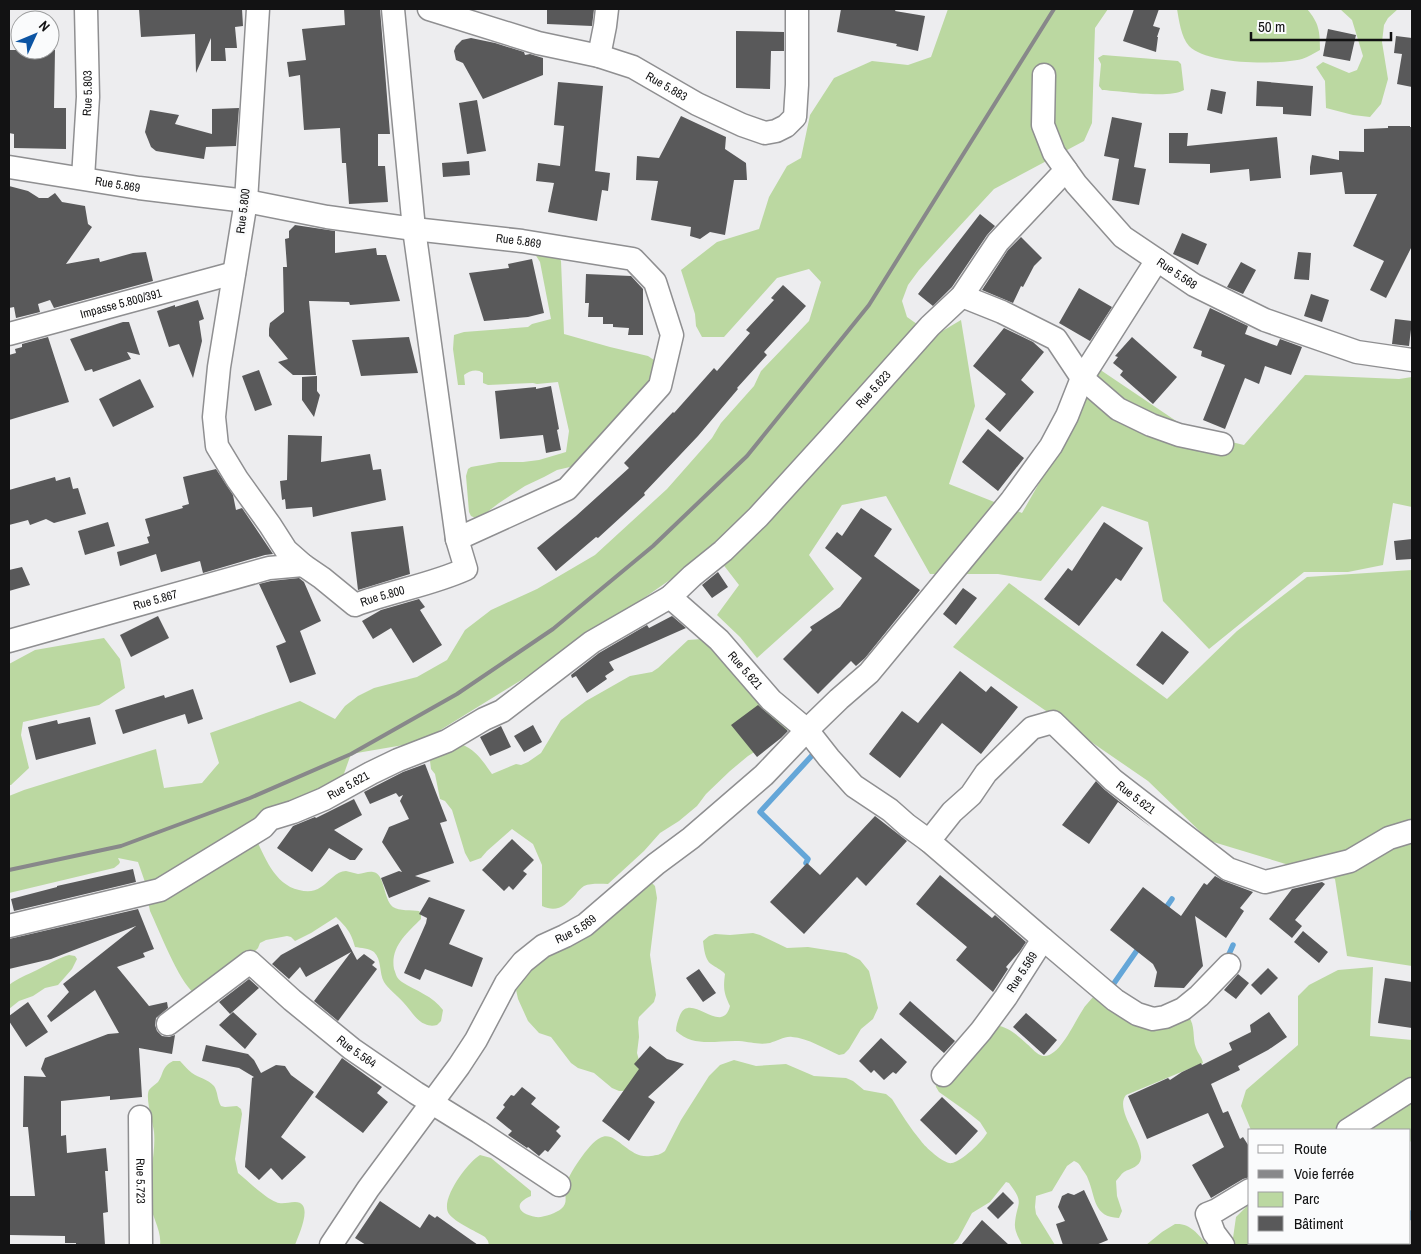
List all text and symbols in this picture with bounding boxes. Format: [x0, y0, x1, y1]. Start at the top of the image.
north arrow [10, 10, 60, 60]
scale bar [1251, 10, 1391, 42]
text: 50 m [1258, 16, 1285, 37]
text: N [35, 17, 54, 35]
street label: Rue 5.883 [643, 68, 690, 105]
street label: Rue 5.803 [79, 70, 96, 116]
street label: Rue 5.869 [94, 173, 141, 196]
street label: Rue 5.800 [232, 187, 254, 235]
street label: Rue 5.869 [495, 230, 542, 252]
street label: Rue 5.568 [1154, 254, 1200, 293]
street label: Impasse 5.800/391 [78, 285, 164, 322]
street label: Rue 5.623 [852, 367, 894, 412]
street label: Rue 5.800 [358, 582, 406, 610]
street label: Rue 5.867 [131, 586, 180, 614]
street label: Rue 5.621 [724, 648, 767, 693]
street label: Rue 5.621 [324, 767, 373, 804]
street label: Rue 5.621 [1113, 777, 1159, 818]
street label: Rue 5.569 [552, 911, 600, 947]
street label: Rue 5.569 [1003, 949, 1041, 995]
street label: Rue 5.564 [333, 1032, 380, 1072]
legend [1248, 1129, 1411, 1244]
text: Route [1294, 1138, 1327, 1159]
street label: Rue 5.723 [132, 1158, 149, 1204]
text: Voie ferrée [1294, 1163, 1354, 1184]
text: Parc [1294, 1188, 1319, 1209]
text: Bâtiment [1294, 1213, 1344, 1234]

